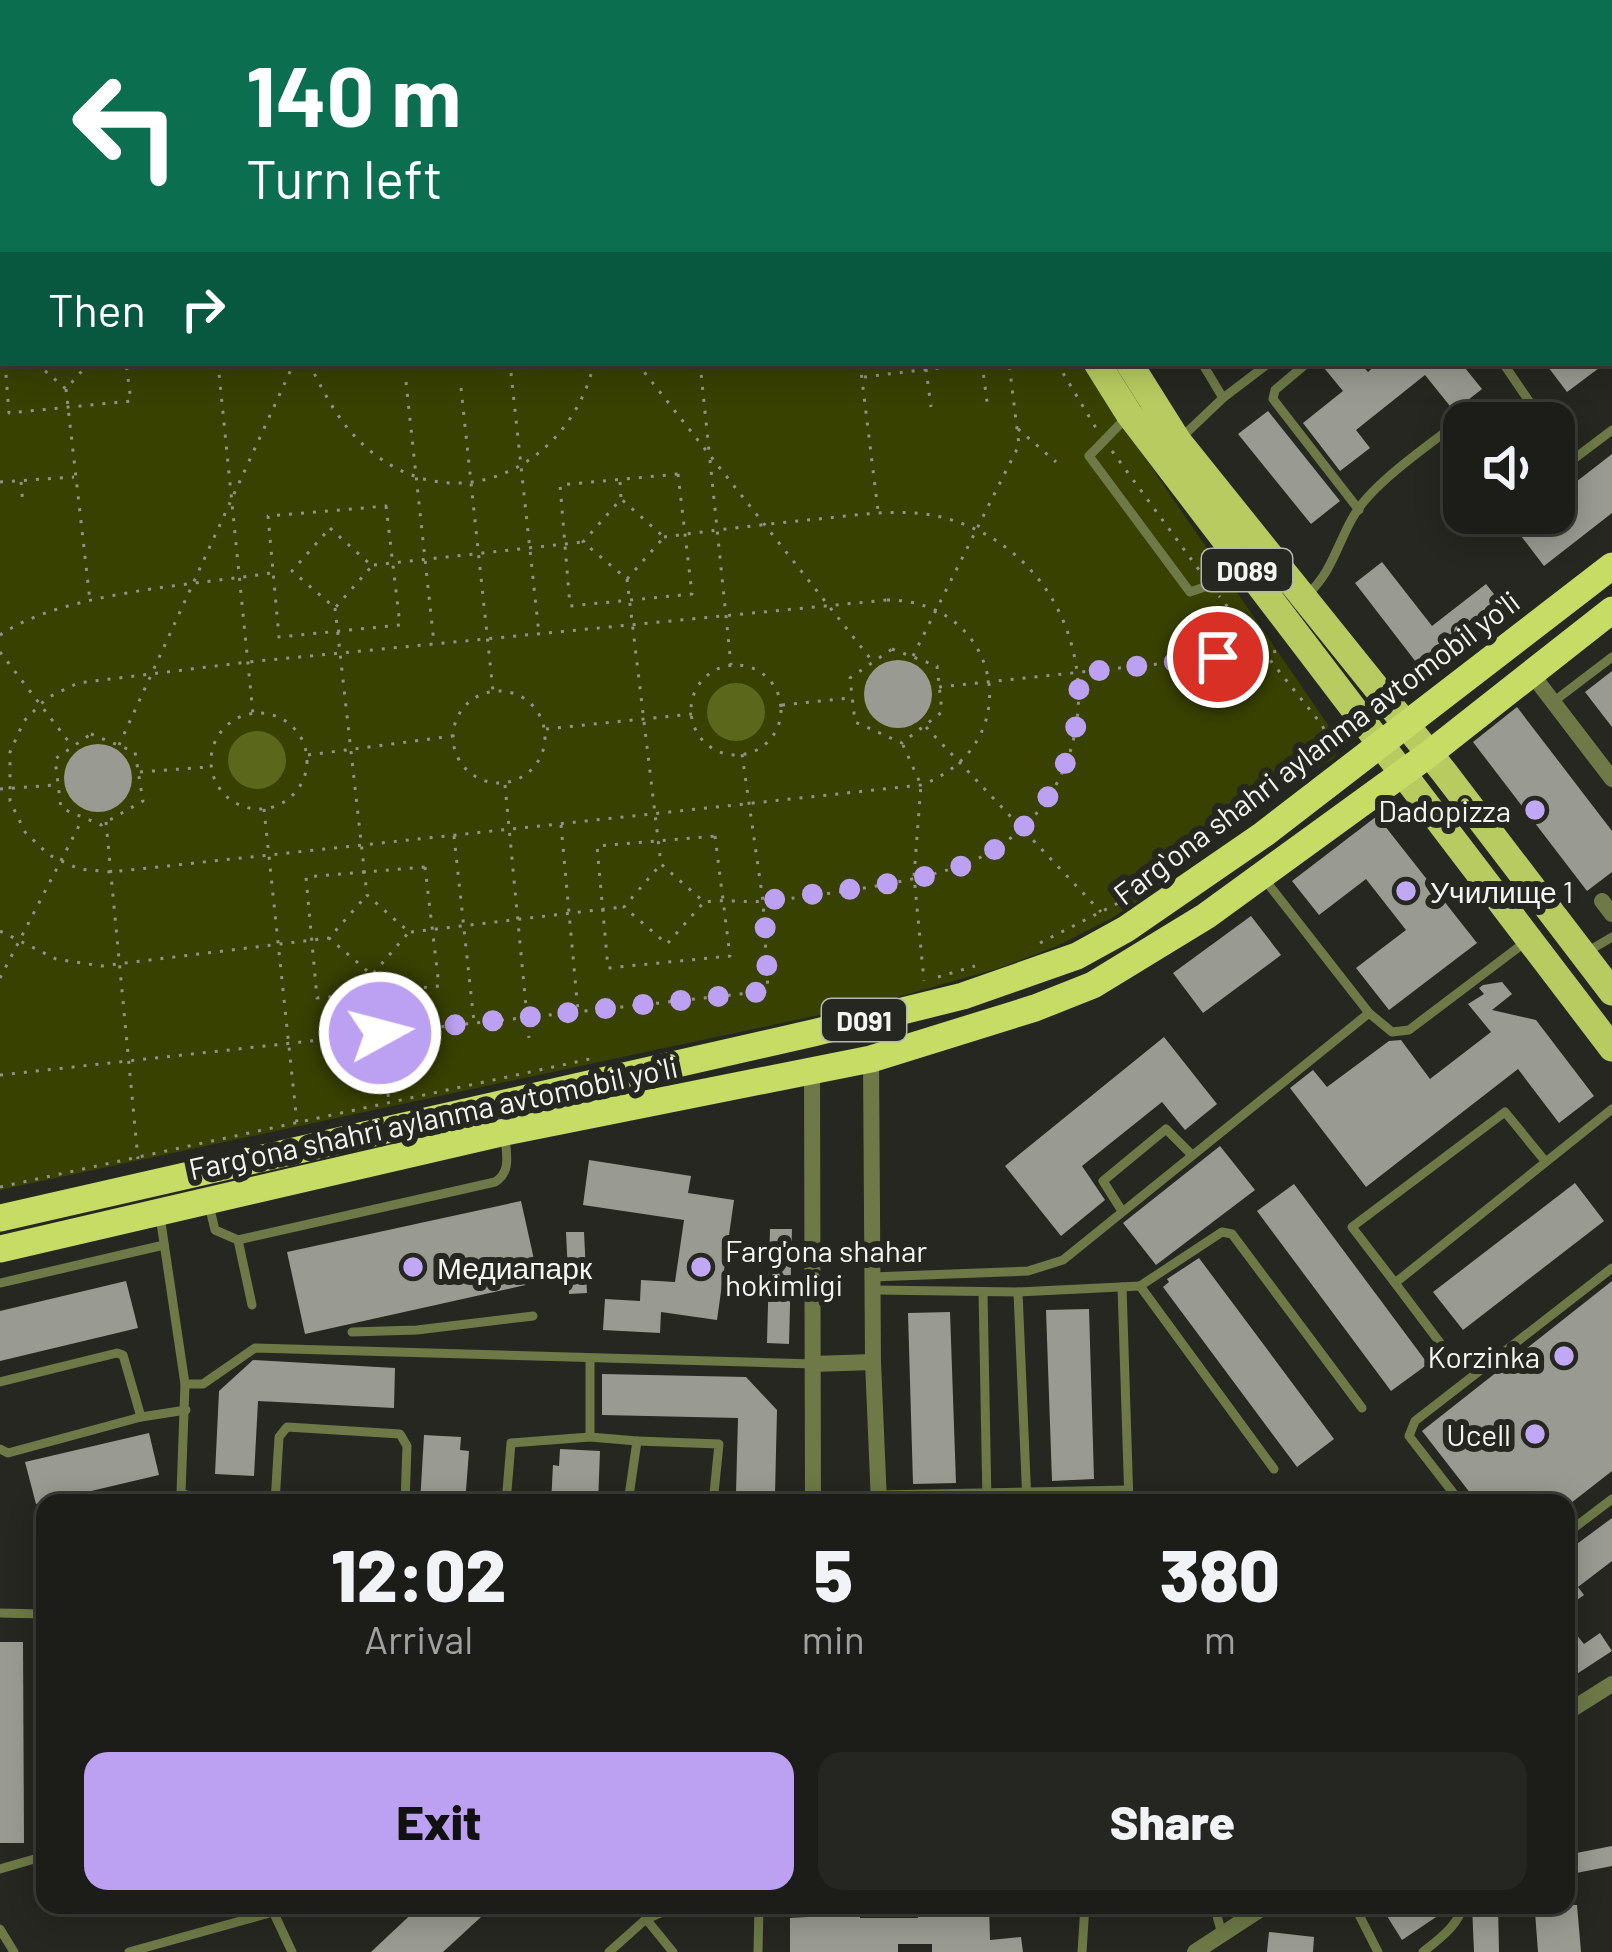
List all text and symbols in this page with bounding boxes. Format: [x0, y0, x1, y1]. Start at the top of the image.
text: 140 m [246, 43, 461, 144]
icon: left [48, 48, 204, 204]
text: Turn left [246, 145, 443, 210]
icon: right [170, 276, 236, 342]
text: Then [48, 282, 146, 336]
map controls [1443, 402, 1575, 534]
button: sound [1443, 402, 1575, 534]
road number: D089 [1202, 549, 1292, 591]
street label: Fargʻona shahri aylanma avtomobil yoʻli [1106, 583, 1526, 911]
pin [1167, 606, 1269, 708]
icon: arrive [1185, 624, 1251, 690]
place label: Dadopizza [1378, 792, 1511, 828]
marker: Dadopizza [1522, 797, 1548, 823]
place label: Училище 1 [1430, 873, 1573, 909]
marker: Училище 1 [1393, 878, 1419, 904]
position arrow [317, 970, 443, 1096]
road number: D091 [822, 999, 906, 1041]
street label: Fargʻona shahri aylanma avtomobil yoʻli [185, 1048, 681, 1186]
place label: Farg'ona shahar hokimligi [725, 1232, 927, 1302]
place label: Медиапарк [437, 1249, 593, 1285]
marker: Медиапарк [400, 1254, 426, 1280]
marker: Farg'ona shahar hokimligi [688, 1254, 714, 1280]
place label: Korzinka [1428, 1338, 1540, 1374]
marker: Korzinka [1551, 1343, 1577, 1369]
place label: Ucell [1446, 1416, 1511, 1452]
marker: Ucell [1522, 1421, 1548, 1447]
text: 12:02 [331, 1530, 506, 1616]
text: 5 [813, 1530, 853, 1616]
text: 380 [1160, 1530, 1280, 1616]
text: Arrival [364, 1615, 473, 1662]
text: min [801, 1615, 865, 1662]
text: m [1204, 1615, 1236, 1662]
button: Exit [84, 1752, 794, 1890]
button: Share [818, 1752, 1527, 1890]

